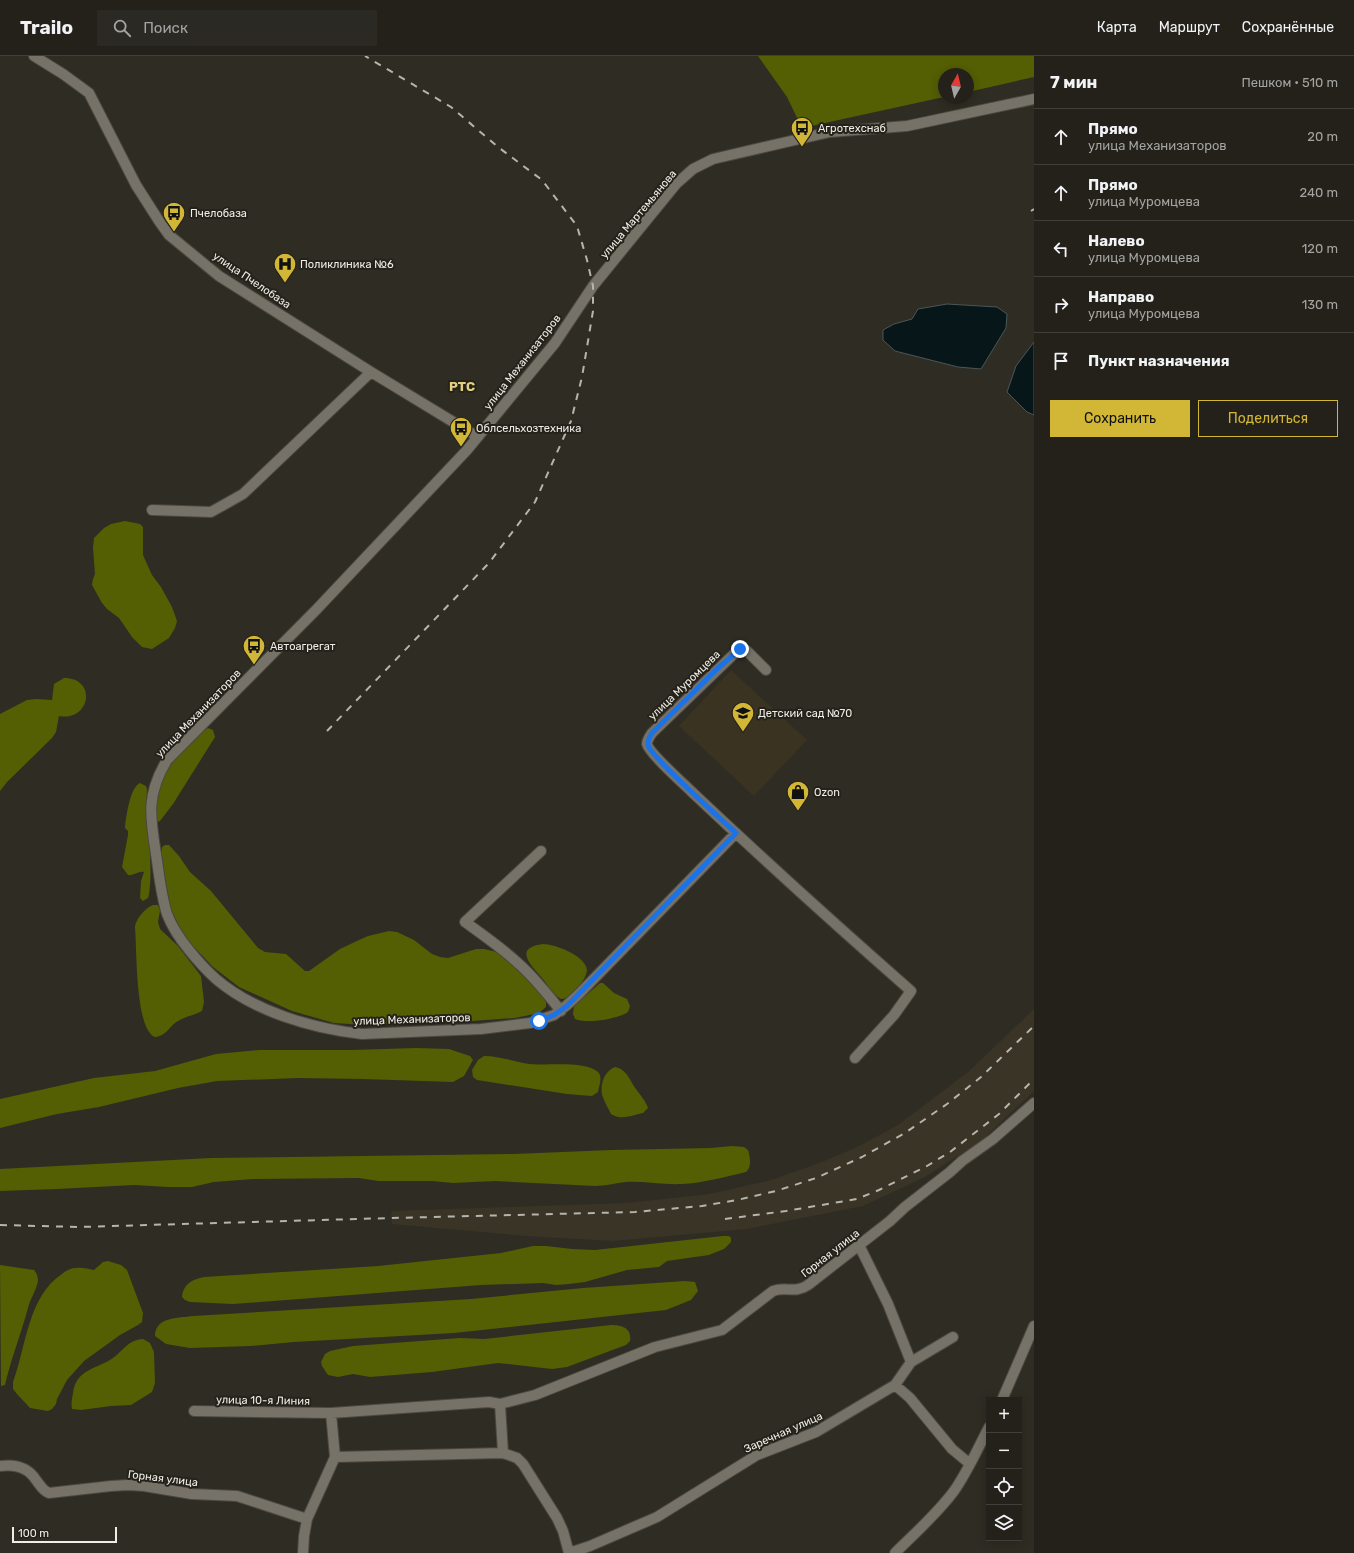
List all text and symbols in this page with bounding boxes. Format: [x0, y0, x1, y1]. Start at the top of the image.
search box [97, 10, 377, 46]
text: Trailo [20, 16, 73, 39]
icon: search [111, 17, 133, 39]
text: Поиск [143, 19, 188, 37]
text: Карта [1097, 19, 1137, 36]
text: Маршрут [1159, 19, 1220, 36]
text: Сохранённые [1242, 19, 1334, 36]
north arrow [938, 68, 974, 104]
text: 7 мин [1050, 72, 1097, 92]
text: Пешком · 510 m [1241, 75, 1338, 90]
bus stop icon: Агротехснаб [789, 115, 815, 148]
text: Прямо [1088, 120, 1138, 138]
place label: Агротехснаб [818, 122, 886, 135]
icon: ahead [1050, 126, 1072, 148]
text: 20 m [1307, 129, 1338, 144]
text: улица Механизаторов [1088, 138, 1227, 153]
street label: улица Мартемьянова [597, 167, 679, 261]
text: Прямо [1088, 176, 1138, 194]
icon: ahead [1050, 182, 1072, 204]
text: 240 m [1299, 185, 1338, 200]
text: улица Муромцева [1088, 194, 1200, 209]
bus stop icon: Пчелобаза [161, 200, 187, 233]
place label: Пчелобаза [190, 207, 247, 220]
text: Налево [1088, 232, 1145, 250]
icon: left [1050, 238, 1072, 260]
text: 120 m [1302, 241, 1338, 256]
street label: улица Пчелобаза [210, 250, 293, 311]
text: улица Муромцева [1088, 250, 1200, 265]
hospital icon: Поликлиника №6 [272, 251, 298, 284]
place label: Поликлиника №6 [300, 258, 394, 271]
text: Направо [1088, 288, 1154, 306]
icon: right [1050, 294, 1072, 316]
text: 130 m [1302, 297, 1338, 312]
text: улица Муромцева [1088, 306, 1200, 321]
street label: улица Механизаторов [481, 312, 564, 413]
icon: arrive [1050, 350, 1072, 372]
text: Пункт назначения [1088, 352, 1230, 370]
district label: РТС [449, 379, 475, 394]
button: Сохранить [1050, 400, 1190, 437]
button: Поделиться [1198, 400, 1338, 437]
bus stop icon: Облсельхозтехника [448, 415, 474, 448]
place label: Облсельхозтехника [476, 422, 581, 435]
bus stop icon: Автоагрегат [241, 633, 267, 666]
place label: Автоагрегат [270, 640, 336, 653]
route end [731, 640, 749, 658]
street label: улица Муромцева [646, 648, 723, 723]
street label: улица Механизаторов [153, 667, 244, 760]
school or university icon: Детский сад №70 [730, 700, 756, 733]
place label: Детский сад №70 [758, 707, 852, 720]
shop icon: Ozon [785, 779, 811, 812]
place label: Ozon [814, 786, 840, 799]
street label: улица Механизаторов [353, 1011, 471, 1028]
route start [530, 1012, 548, 1030]
street label: Горная улица [799, 1227, 862, 1280]
street label: улица 10-я Линия [216, 1393, 310, 1408]
map controls [986, 1397, 1022, 1541]
button: + [986, 1397, 1022, 1433]
street label: Заречная улица [742, 1409, 825, 1456]
button: − [986, 1433, 1022, 1469]
street label: Горная улица [127, 1468, 199, 1489]
button: locate [986, 1469, 1022, 1505]
button: layers [986, 1505, 1022, 1541]
scale bar [12, 1525, 117, 1544]
text: 100 m [18, 1527, 49, 1540]

